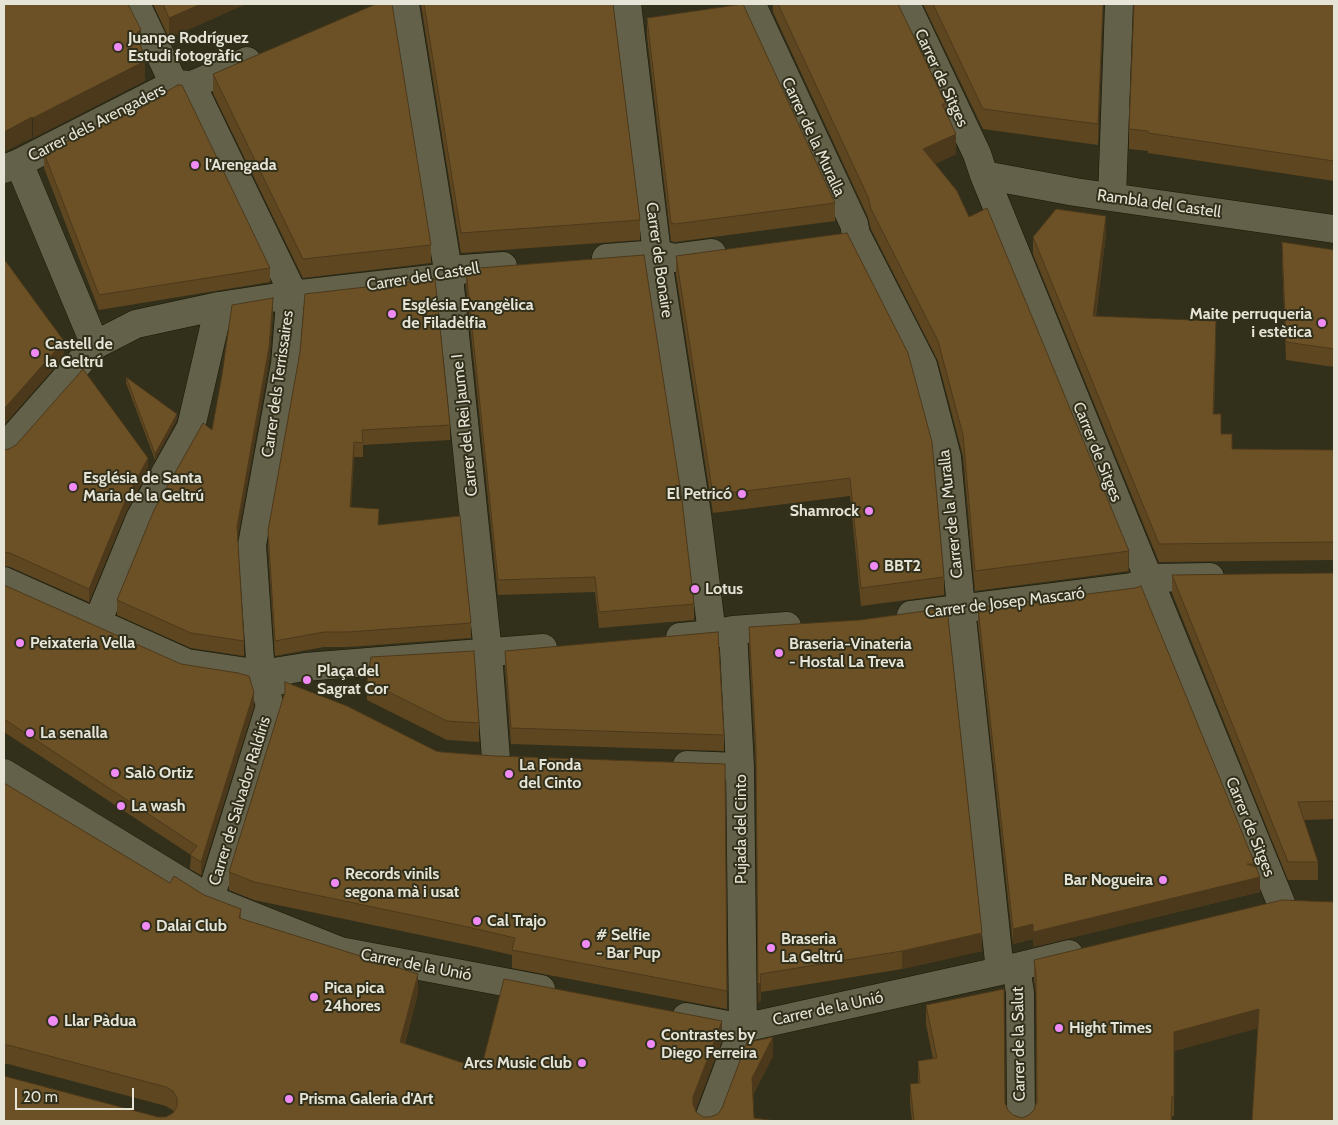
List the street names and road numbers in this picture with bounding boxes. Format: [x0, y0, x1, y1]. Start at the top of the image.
street label: Carrer de Sitges [910, 26, 972, 130]
street label: Carrer de la Muralla [777, 74, 849, 200]
street label: Carrer dels Arengaders [25, 80, 169, 166]
street label: Rambla del Castell [1096, 186, 1222, 222]
street label: Carrer de Bonaire [641, 201, 677, 319]
street label: Carrer del Castell [365, 259, 481, 295]
street label: Carrer dels Terrissaires [258, 309, 298, 459]
street label: Carrer del Rei Jaume I [448, 353, 482, 497]
street label: Carrer de Sitges [1068, 399, 1126, 505]
street label: Carrer de la Muralla [935, 449, 967, 579]
street label: Carrer de Josep Mascaró [924, 584, 1086, 622]
street label: Carrer de Salvador Raldiris [205, 714, 275, 888]
street label: Pujada del Cinto [731, 774, 751, 884]
street label: Carrer de Sitges [1221, 774, 1279, 880]
street label: Carrer de la Unió [359, 945, 473, 985]
street label: Carrer de la Salut [1008, 987, 1030, 1101]
street label: Carrer de la Unió [771, 988, 885, 1030]

